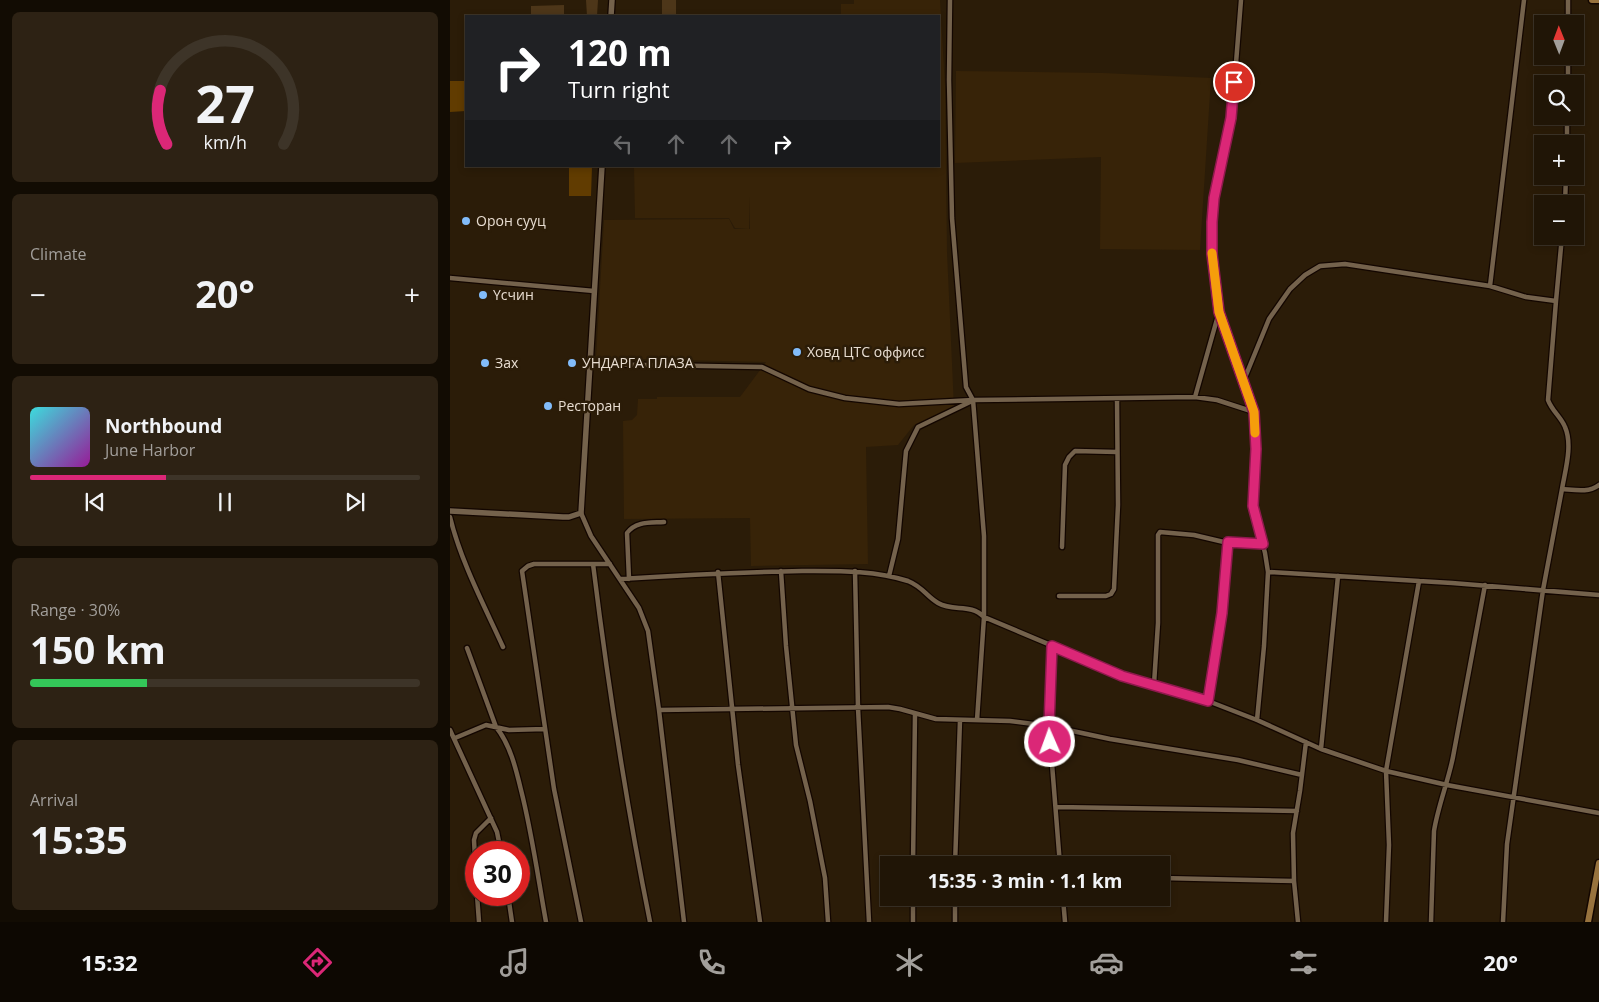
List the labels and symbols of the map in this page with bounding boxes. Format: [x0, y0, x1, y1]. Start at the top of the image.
north arrow [1534, 15, 1584, 65]
pin [1213, 61, 1255, 103]
place label: Орон сууц [476, 211, 546, 230]
marker: Орон сууц [460, 215, 472, 227]
place label: Үсчин [493, 285, 534, 304]
marker: Үсчин [477, 289, 489, 301]
place label: Ховд ЦТС оффисс [807, 342, 925, 361]
marker: Ховд ЦТС оффисс [791, 346, 803, 358]
place label: Зах [495, 353, 519, 372]
place label: УНДАРГА ПЛАЗА [582, 353, 694, 372]
marker: Зах [479, 357, 491, 369]
marker: УНДАРГА ПЛАЗА [566, 357, 578, 369]
place label: Ресторан [558, 396, 621, 415]
marker: Ресторан [542, 400, 554, 412]
position arrow [1023, 715, 1075, 767]
speed limit sign: 30 [465, 841, 530, 906]

